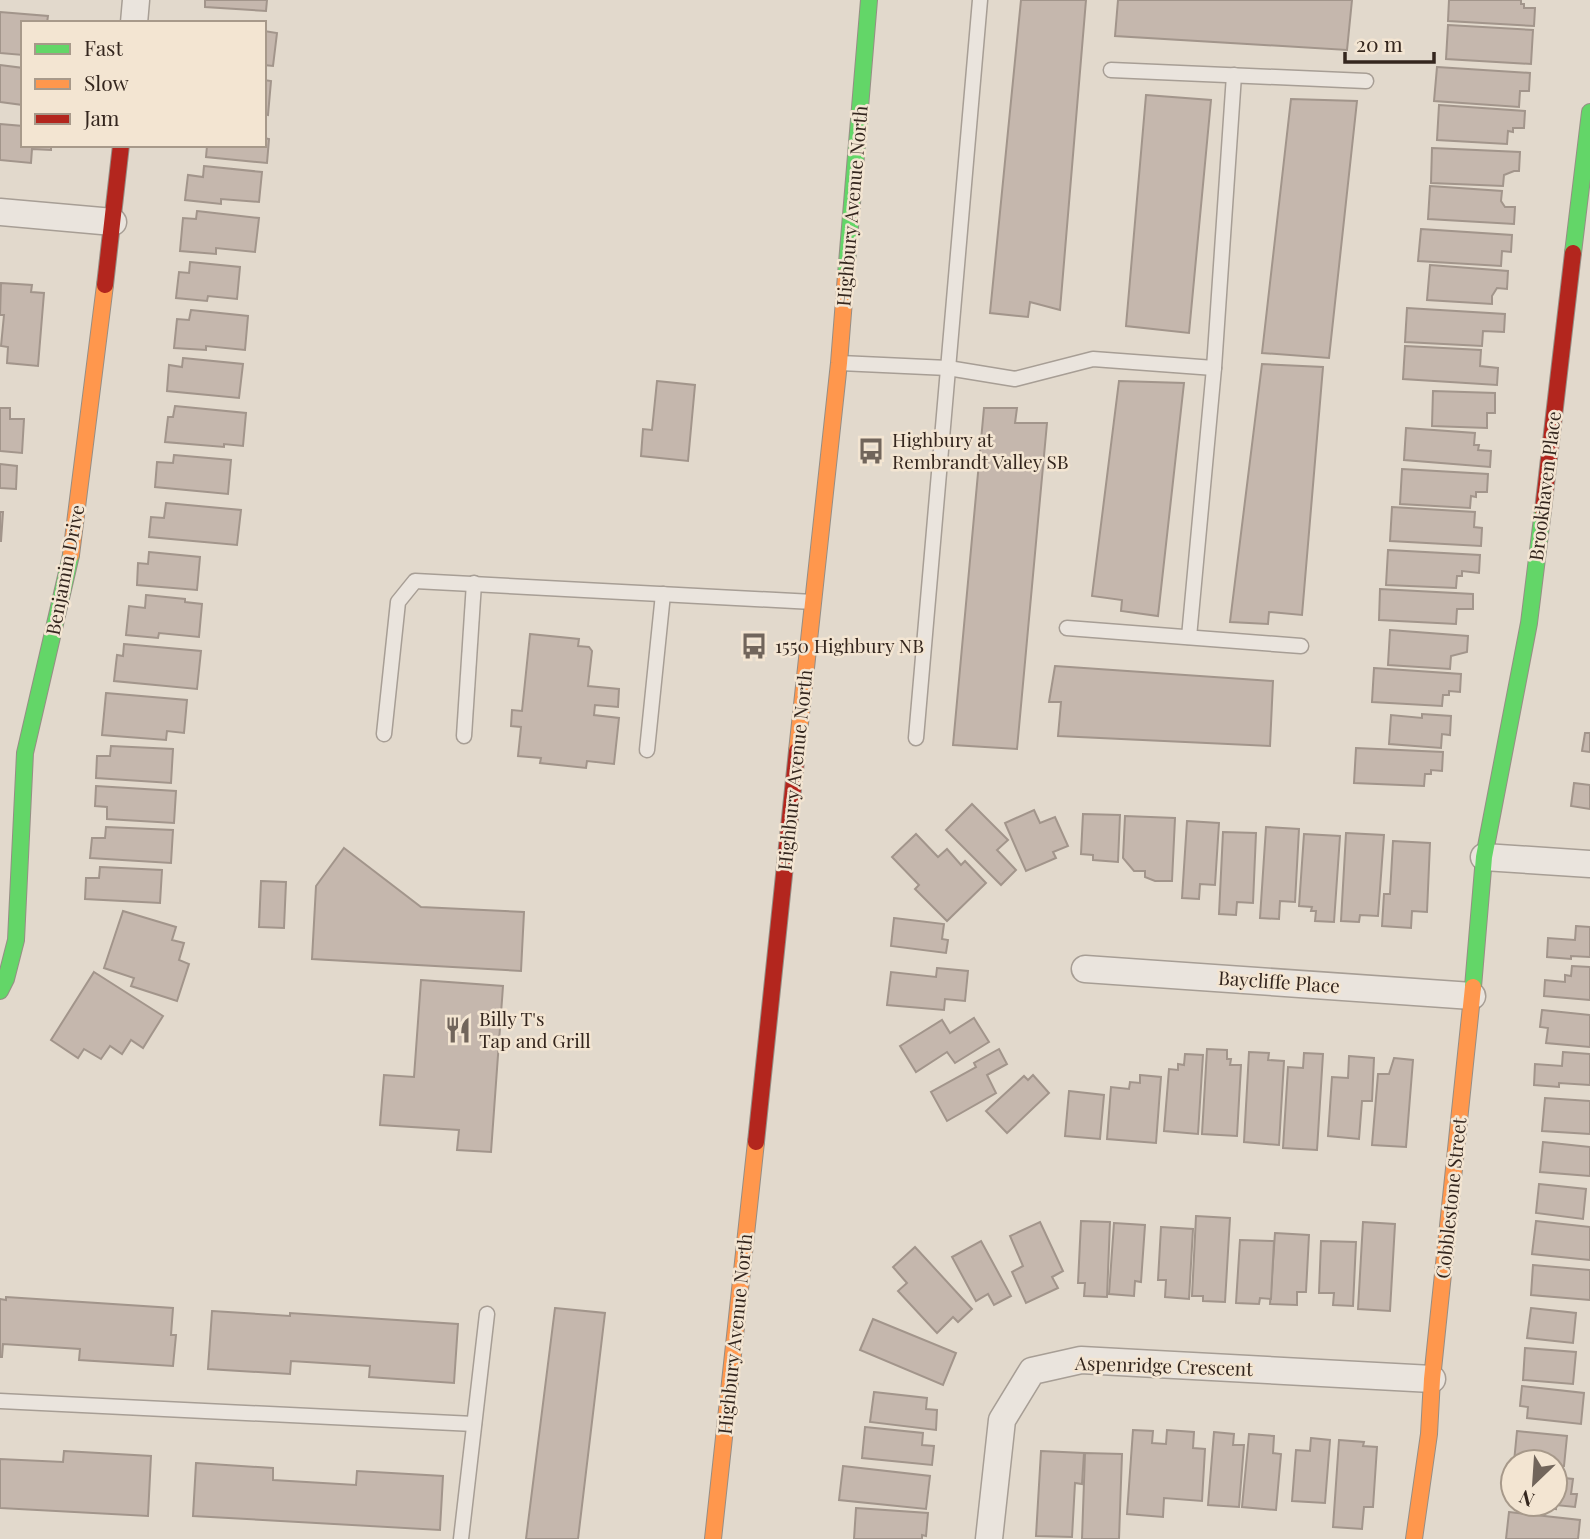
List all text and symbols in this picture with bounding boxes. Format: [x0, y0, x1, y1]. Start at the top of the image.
legend [21, 21, 266, 147]
scale bar [1345, 21, 1434, 65]
text: 20 m [1356, 29, 1403, 57]
text: Fast [84, 33, 123, 61]
text: Slow [84, 68, 129, 96]
text: Jam [83, 103, 120, 131]
street label: Highbury Avenue North [829, 104, 873, 308]
street label: Brookhaven Place [1522, 410, 1566, 562]
place label: Highbury at Rembrandt Valley SB [892, 426, 1069, 474]
bus stop icon: Highbury at Rembrandt Valley SB [856, 436, 886, 466]
street label: Benjamin Drive [39, 502, 89, 637]
bus stop icon: 1550 Highbury NB [739, 631, 769, 661]
place label: 1550 Highbury NB [775, 632, 924, 658]
street label: Highbury Avenue North [771, 668, 817, 872]
street label: Baycliffe Place [1217, 964, 1341, 998]
place label: Billy T's Tap and Grill [479, 1005, 591, 1053]
restaurant icon: Billy T's Tap and Grill [443, 1015, 473, 1045]
street label: Cobblestone Street [1429, 1116, 1471, 1280]
street label: Highbury Avenue North [711, 1232, 757, 1436]
street label: Aspenridge Crescent [1074, 1349, 1254, 1381]
north arrow [1499, 1448, 1569, 1518]
text: N [1514, 1485, 1538, 1514]

